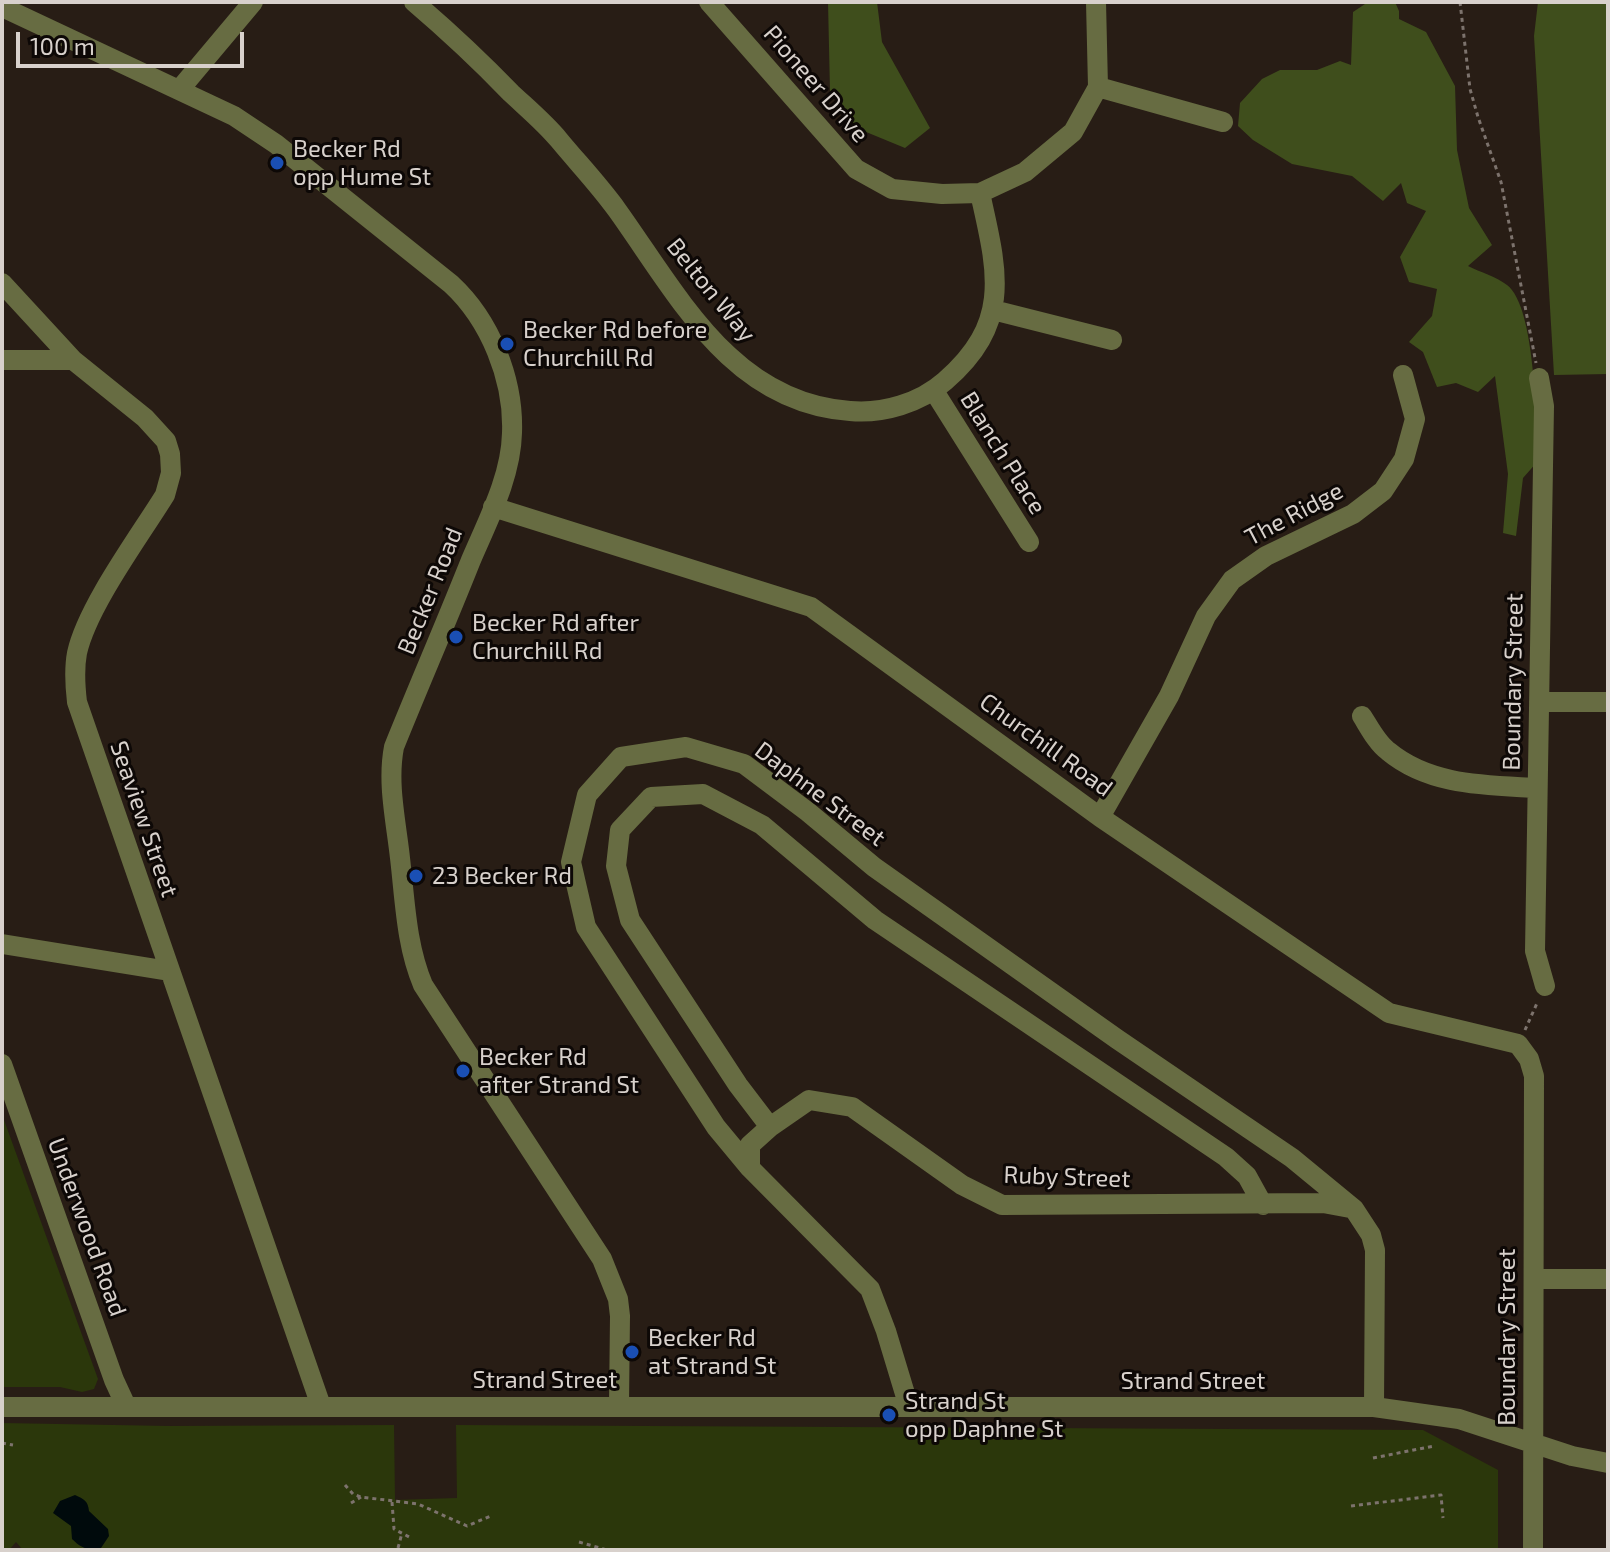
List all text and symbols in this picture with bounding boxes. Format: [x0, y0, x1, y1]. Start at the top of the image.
scale bar [20, 16, 248, 66]
street label: Pioneer Drive [757, 20, 875, 148]
text: 100 m [30, 31, 95, 60]
place label: Becker Rd opp Hume St [293, 135, 431, 191]
marker: Becker Rd opp Hume St [268, 154, 286, 172]
street label: Belton Way [660, 232, 762, 348]
place label: Becker Rd before Churchill Rd [523, 316, 707, 372]
marker: Becker Rd before Churchill Rd [498, 335, 516, 353]
street label: Blanch Place [954, 386, 1052, 520]
street label: The Ridge [1240, 476, 1348, 552]
street label: Becker Road [391, 523, 469, 659]
street label: Boundary Street [1497, 593, 1529, 771]
place label: Becker Rd after Churchill Rd [472, 609, 639, 665]
marker: Becker Rd after Churchill Rd [447, 628, 465, 646]
street label: Churchill Road [974, 687, 1118, 803]
street label: Daphne Street [749, 736, 891, 852]
street label: Seaview Street [104, 737, 184, 901]
place label: 23 Becker Rd [432, 862, 572, 890]
marker: 23 Becker Rd [407, 867, 425, 885]
place label: Becker Rd after Strand St [479, 1043, 639, 1099]
marker: Becker Rd after Strand St [454, 1062, 472, 1080]
street label: Underwood Road [41, 1134, 133, 1320]
street label: Ruby Street [1003, 1160, 1131, 1194]
street label: Boundary Street [1493, 1248, 1521, 1426]
place label: Becker Rd at Strand St [648, 1324, 776, 1380]
marker: Becker Rd at Strand St [623, 1343, 641, 1361]
street label: Strand Street [472, 1366, 618, 1394]
street label: Strand Street [1120, 1367, 1266, 1395]
place label: Strand St opp Daphne St [905, 1387, 1063, 1443]
marker: Strand St opp Daphne St [880, 1406, 898, 1424]

